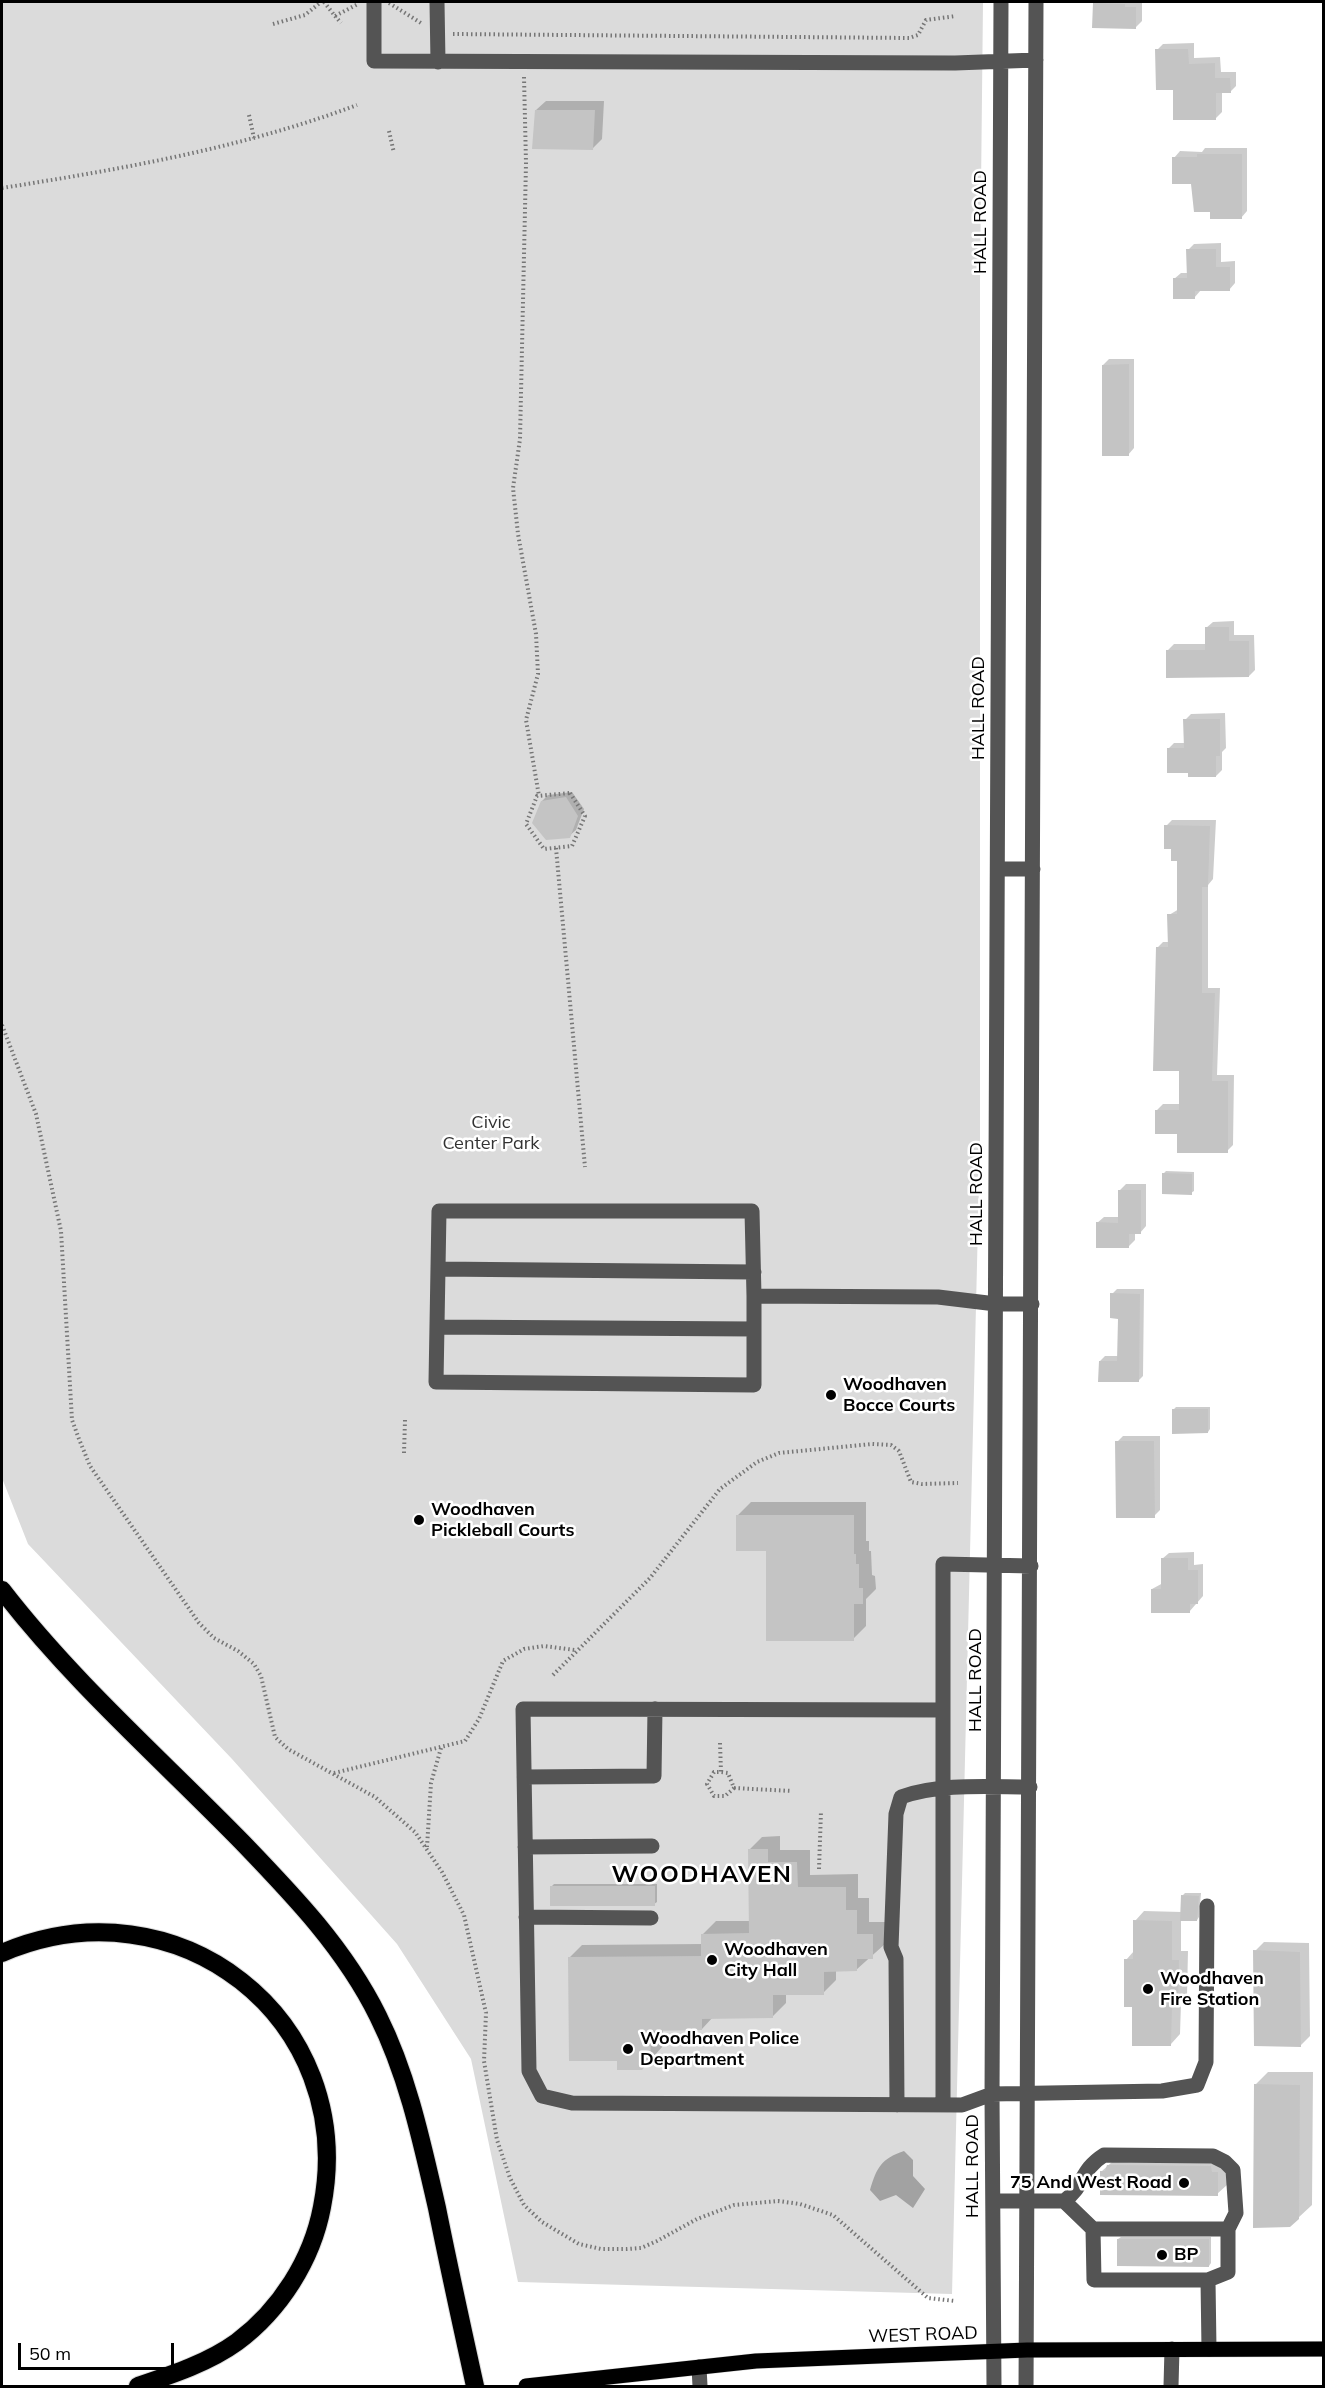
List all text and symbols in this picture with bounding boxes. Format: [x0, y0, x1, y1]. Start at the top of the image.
street label: HALL ROAD [970, 170, 992, 274]
street label: HALL ROAD [968, 656, 990, 760]
park label: Civic Center Park [442, 1112, 540, 1154]
street label: HALL ROAD [966, 1142, 988, 1246]
place label: Woodhaven Bocce Courts [843, 1374, 955, 1416]
marker: Woodhaven Bocce Courts [824, 1388, 838, 1402]
place label: Woodhaven Pickleball Courts [431, 1499, 574, 1541]
marker: Woodhaven Pickleball Courts [412, 1513, 426, 1527]
street label: HALL ROAD [965, 1628, 987, 1732]
district label: WOODHAVEN [612, 1861, 792, 1889]
place label: Woodhaven City Hall [724, 1939, 828, 1982]
marker: Woodhaven City Hall [705, 1953, 719, 1967]
place label: Woodhaven Fire Station [1160, 1968, 1264, 2010]
marker: Woodhaven Fire Station [1141, 1982, 1155, 1996]
place label: Woodhaven Police Department [640, 2028, 799, 2070]
marker: Woodhaven Police Department [621, 2042, 635, 2056]
street label: HALL ROAD [962, 2114, 984, 2218]
place label: 75 And West Road [1010, 2172, 1172, 2194]
marker: 75 And West Road [1177, 2176, 1191, 2190]
place label: BP [1174, 2244, 1198, 2266]
marker: BP [1155, 2248, 1169, 2262]
street label: WEST ROAD [868, 2322, 978, 2348]
scale bar [21, 2331, 177, 2369]
text: 50 m [29, 2342, 71, 2365]

